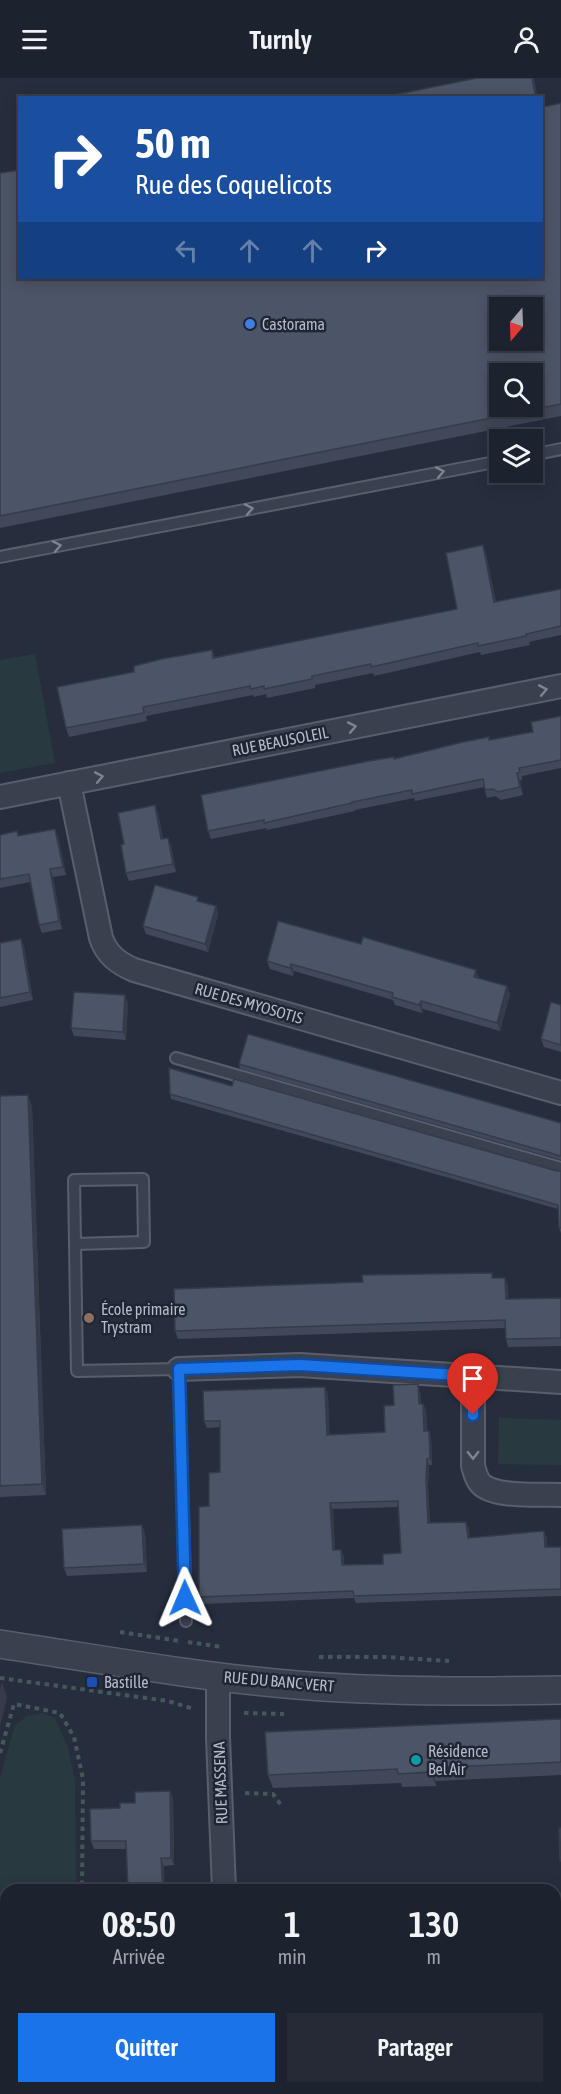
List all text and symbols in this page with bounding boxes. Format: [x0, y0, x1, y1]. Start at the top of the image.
icon: menu [18, 23, 51, 56]
icon: person [510, 23, 543, 56]
text: Turnly [249, 24, 312, 55]
text: 50 m [135, 119, 210, 167]
icon: right [36, 120, 114, 198]
text: Rue des Coquelicots [135, 169, 332, 200]
icon: left [170, 234, 203, 267]
icon: ahead [233, 234, 266, 267]
icon: ahead [296, 234, 329, 267]
icon: right [359, 234, 392, 267]
north arrow [489, 297, 543, 351]
map controls [489, 297, 543, 483]
place label: Castorama [262, 315, 325, 333]
marker: Castorama [243, 317, 257, 331]
button: search [489, 363, 543, 417]
button: layers [489, 429, 543, 483]
one-way arrow [435, 466, 445, 479]
one-way arrow [244, 503, 254, 516]
one-way arrow [52, 540, 62, 553]
one-way arrow [538, 684, 548, 697]
one-way arrow [346, 721, 356, 734]
street label: RUE BEAUSOLEIL [230, 723, 330, 759]
one-way arrow [93, 771, 103, 784]
street label: RUE DES MYOSOTIS [193, 979, 305, 1027]
place label: École primaire Trystram [101, 1300, 185, 1337]
marker: École primaire Trystram [82, 1311, 96, 1325]
pin [447, 1353, 498, 1415]
icon: arrive [456, 1362, 489, 1395]
one-way arrow [467, 1451, 479, 1460]
position arrow [153, 1566, 217, 1630]
street label: RUE DU BANC VERT [223, 1667, 335, 1695]
place label: Bastille [104, 1673, 149, 1691]
marker: Bastille [85, 1675, 99, 1689]
street label: RUE MASSENA [210, 1741, 230, 1825]
place label: Résidence Bel Air [428, 1742, 488, 1778]
marker: Résidence Bel Air [409, 1753, 423, 1767]
text: 08:50 [102, 1903, 176, 1945]
text: 1 [284, 1903, 301, 1945]
text: 130 [408, 1903, 459, 1945]
text: Arrivée [113, 1945, 165, 1968]
text: min [278, 1945, 307, 1968]
text: m [427, 1945, 441, 1968]
button: Quitter [18, 2013, 275, 2082]
button: Partager [287, 2013, 543, 2082]

